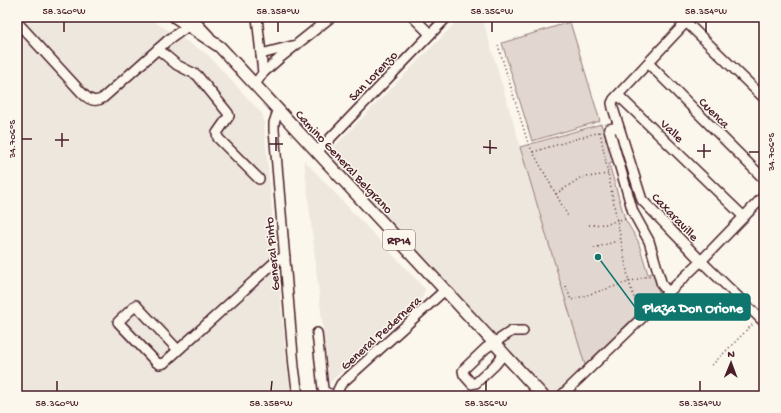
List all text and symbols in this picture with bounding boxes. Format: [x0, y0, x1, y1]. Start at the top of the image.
text: 58.360°W [43, 6, 86, 18]
text: 58.358°W [257, 6, 300, 18]
text: 58.356°W [471, 6, 514, 18]
text: 58.354°W [685, 6, 728, 18]
street label: San Lorenzo [346, 48, 402, 105]
street label: Cuenca [695, 95, 732, 133]
street label: Camino General Belgrano [291, 108, 395, 218]
street label: Valle [656, 116, 686, 147]
text: 34.706°S [7, 120, 19, 159]
text: 34.706°S [766, 133, 778, 172]
street label: Caxaraville [648, 191, 701, 245]
street label: General Pinto [263, 216, 284, 291]
road number: RP14 [383, 230, 415, 250]
street label: General Pedernera [338, 293, 426, 374]
callout: Plaza Don Orione [635, 294, 750, 320]
text: Plaza Don Orione [642, 301, 744, 318]
north arrow [711, 343, 751, 383]
text: N [727, 349, 735, 361]
text: 58.360°W [36, 398, 79, 410]
text: 58.358°W [250, 398, 293, 410]
text: 58.356°W [465, 398, 508, 410]
text: 58.354°W [679, 398, 722, 410]

